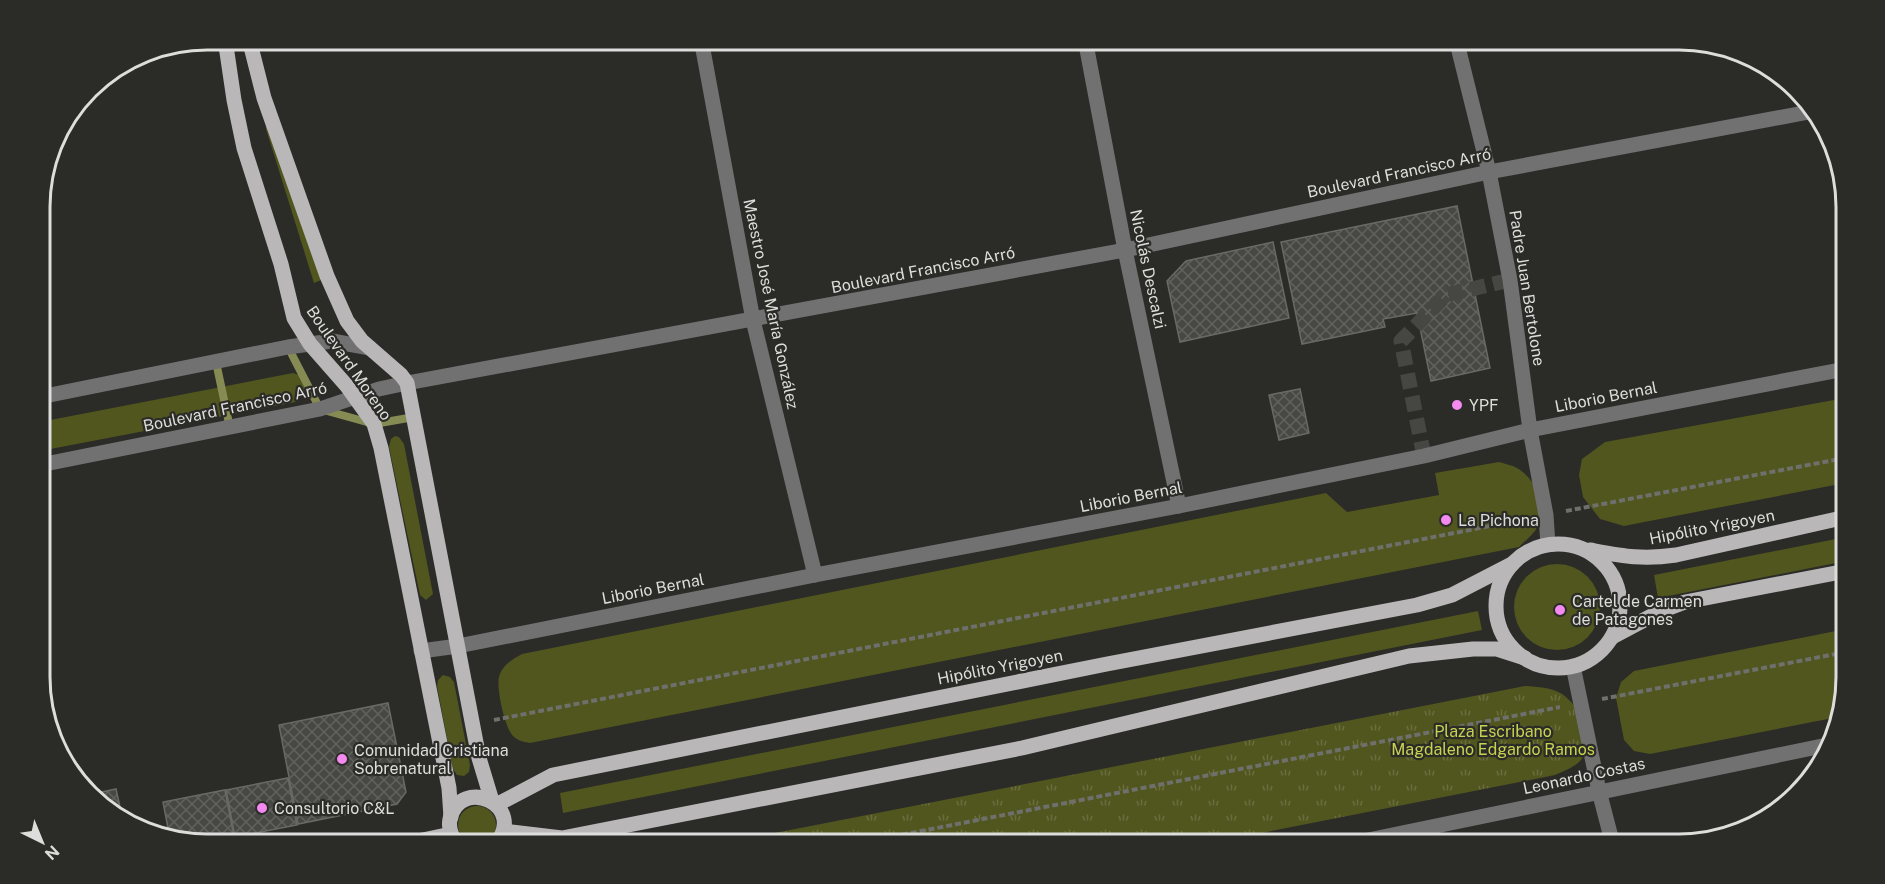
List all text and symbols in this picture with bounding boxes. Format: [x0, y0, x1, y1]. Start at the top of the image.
street label: Boulevard Francisco Arró [1305, 144, 1493, 202]
street label: Maestro José María González [739, 197, 803, 411]
street label: Nicolás Descalzi [1126, 208, 1170, 330]
street label: Padre Juan Bertolone [1505, 209, 1549, 367]
street label: Boulevard Francisco Arró [829, 243, 1017, 297]
street label: Boulevard Moreno [302, 302, 396, 424]
street label: Boulevard Francisco Arró [141, 378, 329, 436]
street label: Liborio Bernal [1553, 378, 1659, 416]
place label: YPF [1469, 396, 1498, 415]
marker: YPF [1450, 398, 1464, 412]
street label: Liborio Bernal [1078, 478, 1184, 516]
street label: Hipólito Yrigoyen [1648, 506, 1776, 548]
place label: La Pichona [1458, 511, 1539, 530]
marker: La Pichona [1439, 513, 1453, 527]
street label: Liborio Bernal [600, 570, 706, 608]
place label: Cartel de Carmen de Patagones [1572, 592, 1702, 629]
marker: Cartel de Carmen de Patagones [1553, 603, 1567, 617]
street label: Hipólito Yrigoyen [936, 646, 1064, 688]
park label: Plaza Escribano Magdaleno Edgardo Ramos [1391, 722, 1595, 759]
place label: Comunidad Cristiana Sobrenatural [354, 741, 509, 778]
marker: Comunidad Cristiana Sobrenatural [335, 752, 349, 766]
street label: Leonardo Costas [1521, 754, 1647, 798]
place label: Consultorio C&L [274, 799, 395, 818]
marker: Consultorio C&L [255, 801, 269, 815]
north arrow [12, 812, 72, 872]
text: N [41, 841, 63, 864]

